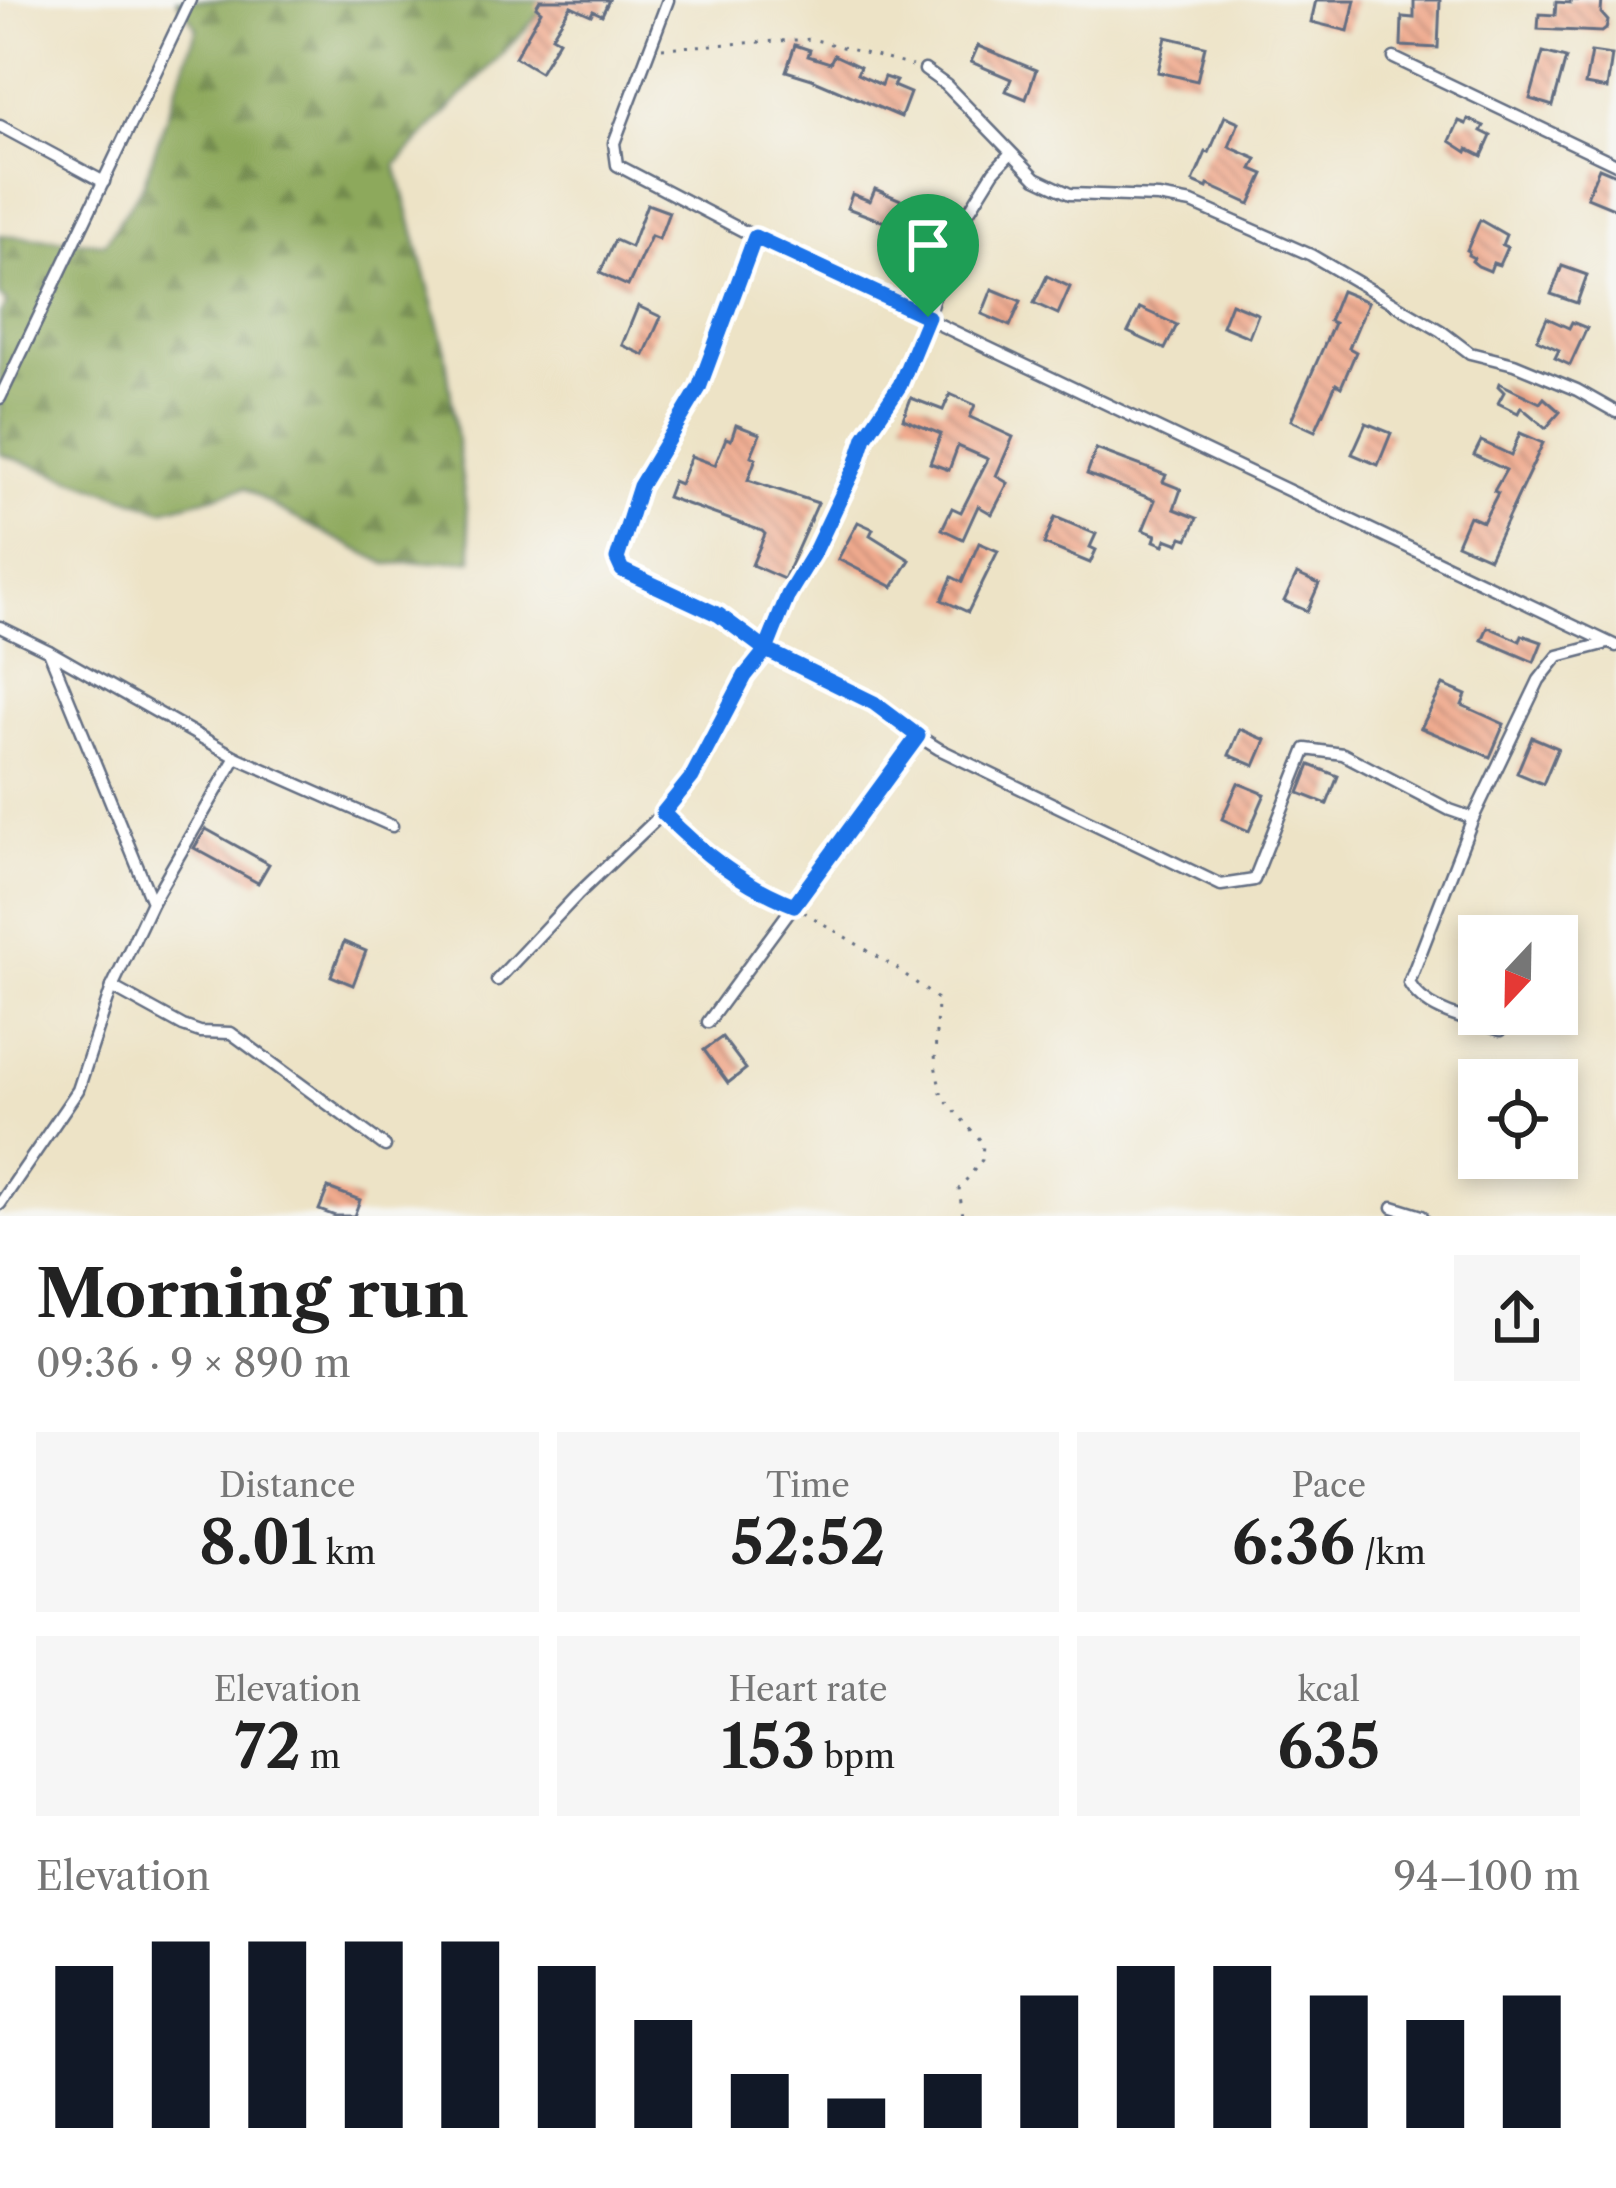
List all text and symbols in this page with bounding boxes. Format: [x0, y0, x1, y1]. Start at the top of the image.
pin [877, 194, 979, 317]
icon: arrive [895, 212, 961, 278]
north arrow [1458, 915, 1578, 1035]
map controls [1458, 915, 1578, 1179]
button: locate [1458, 1059, 1578, 1179]
text: Morning run [36, 1253, 469, 1334]
button: share [1454, 1255, 1580, 1381]
text: 09:36 · 9 × 890 m [36, 1339, 351, 1387]
text: Distance [219, 1465, 356, 1506]
text: Time [766, 1465, 850, 1506]
text: Pace [1291, 1465, 1366, 1506]
text: 8.01 [199, 1506, 317, 1580]
text: 52:52 [731, 1506, 885, 1580]
text: 6:36 [1232, 1506, 1355, 1580]
text: km [317, 1532, 376, 1573]
text: /km [1355, 1532, 1426, 1573]
text: Elevation [214, 1669, 361, 1710]
text: Heart rate [728, 1669, 888, 1710]
text: kcal [1297, 1669, 1360, 1710]
text: 72 [234, 1710, 301, 1784]
text: 153 [721, 1710, 815, 1784]
text: 635 [1277, 1710, 1380, 1784]
text: m [301, 1736, 340, 1777]
text: bpm [815, 1736, 895, 1777]
text: Elevation [36, 1852, 210, 1900]
text: 94–100 m [1393, 1852, 1580, 1900]

